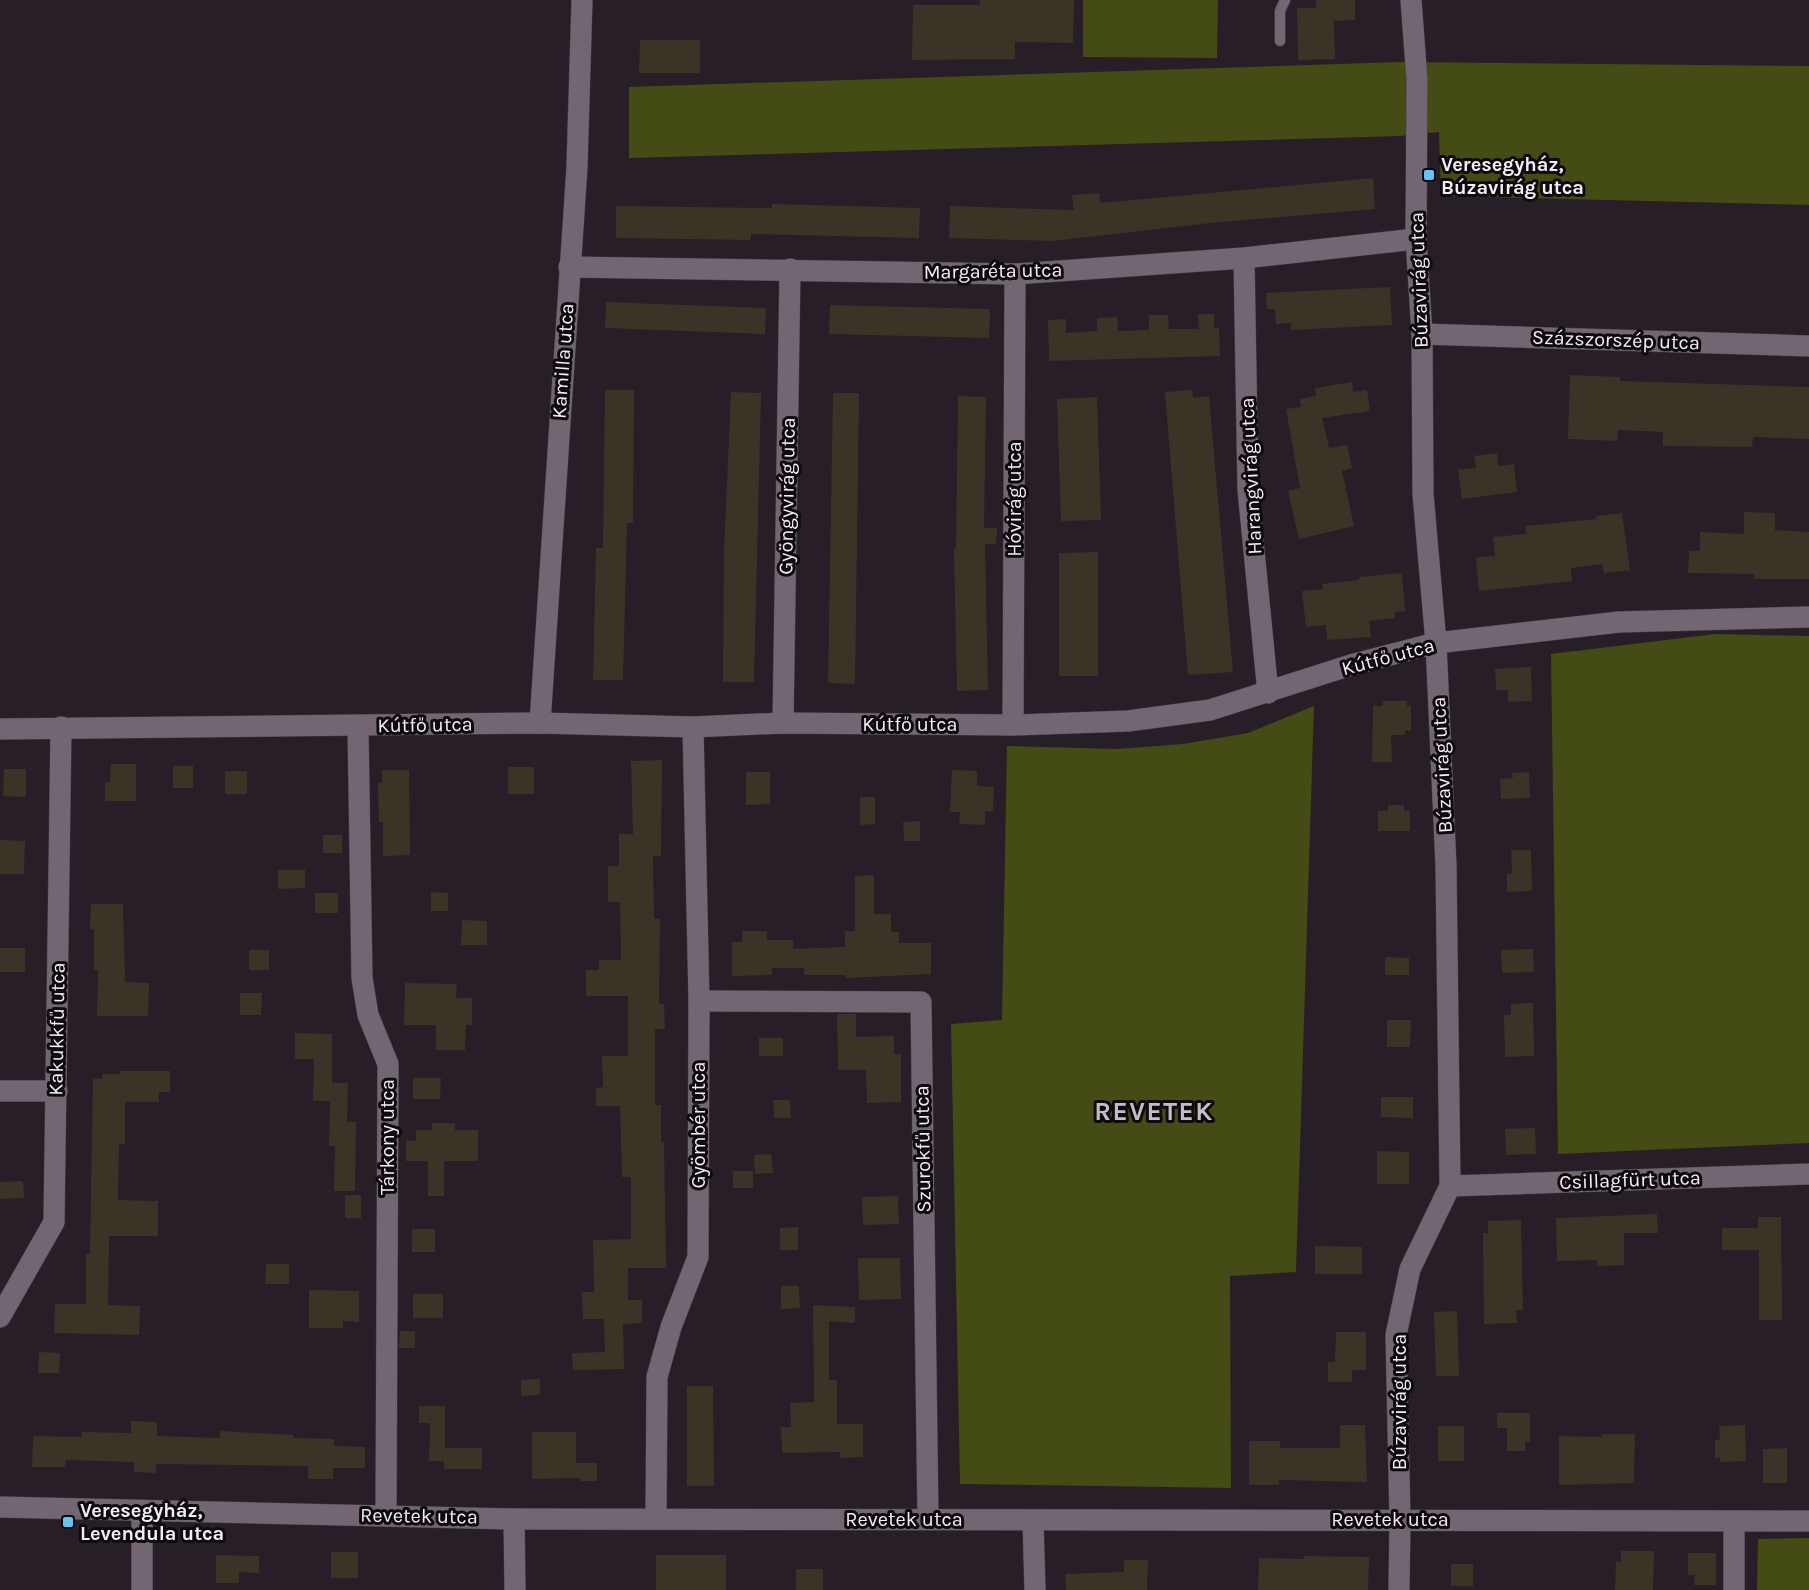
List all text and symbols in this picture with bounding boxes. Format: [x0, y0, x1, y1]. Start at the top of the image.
place label: Veresegyház, Búzavirág utca [1441, 153, 1584, 199]
marker: Veresegyház, Búzavirág utca [1422, 168, 1436, 182]
street label: Búzavirág utca [1405, 211, 1433, 349]
street label: Margaréta utca [923, 258, 1063, 284]
street label: Kamilla utca [547, 302, 579, 420]
street label: Százszorszép utca [1532, 326, 1700, 354]
street label: Harangvirág utca [1235, 397, 1267, 555]
street label: Gyöngyvirág utca [774, 417, 800, 575]
street label: Hóvirág utca [1003, 441, 1026, 557]
street label: Kútfő utca [1339, 634, 1437, 680]
street label: Búzavirág utca [1427, 696, 1457, 834]
street label: Kútfő utca [377, 713, 473, 737]
street label: Kútfő utca [862, 713, 958, 736]
street label: Kakukkfű utca [44, 962, 70, 1096]
street label: Gyömbér utca [687, 1062, 710, 1188]
street label: Tárkony utca [376, 1079, 399, 1195]
street label: Szurokfű utca [910, 1085, 936, 1213]
district label: REVETEK [1094, 1096, 1214, 1127]
street label: Csillagfürt utca [1559, 1166, 1701, 1194]
street label: Búzavirág utca [1388, 1334, 1411, 1470]
place label: Veresegyház, Levendula utca [80, 1499, 224, 1545]
street label: Revetek utca [360, 1503, 478, 1529]
street label: Revetek utca [845, 1508, 963, 1531]
street label: Revetek utca [1331, 1508, 1449, 1531]
marker: Veresegyház, Levendula utca [61, 1515, 75, 1529]

